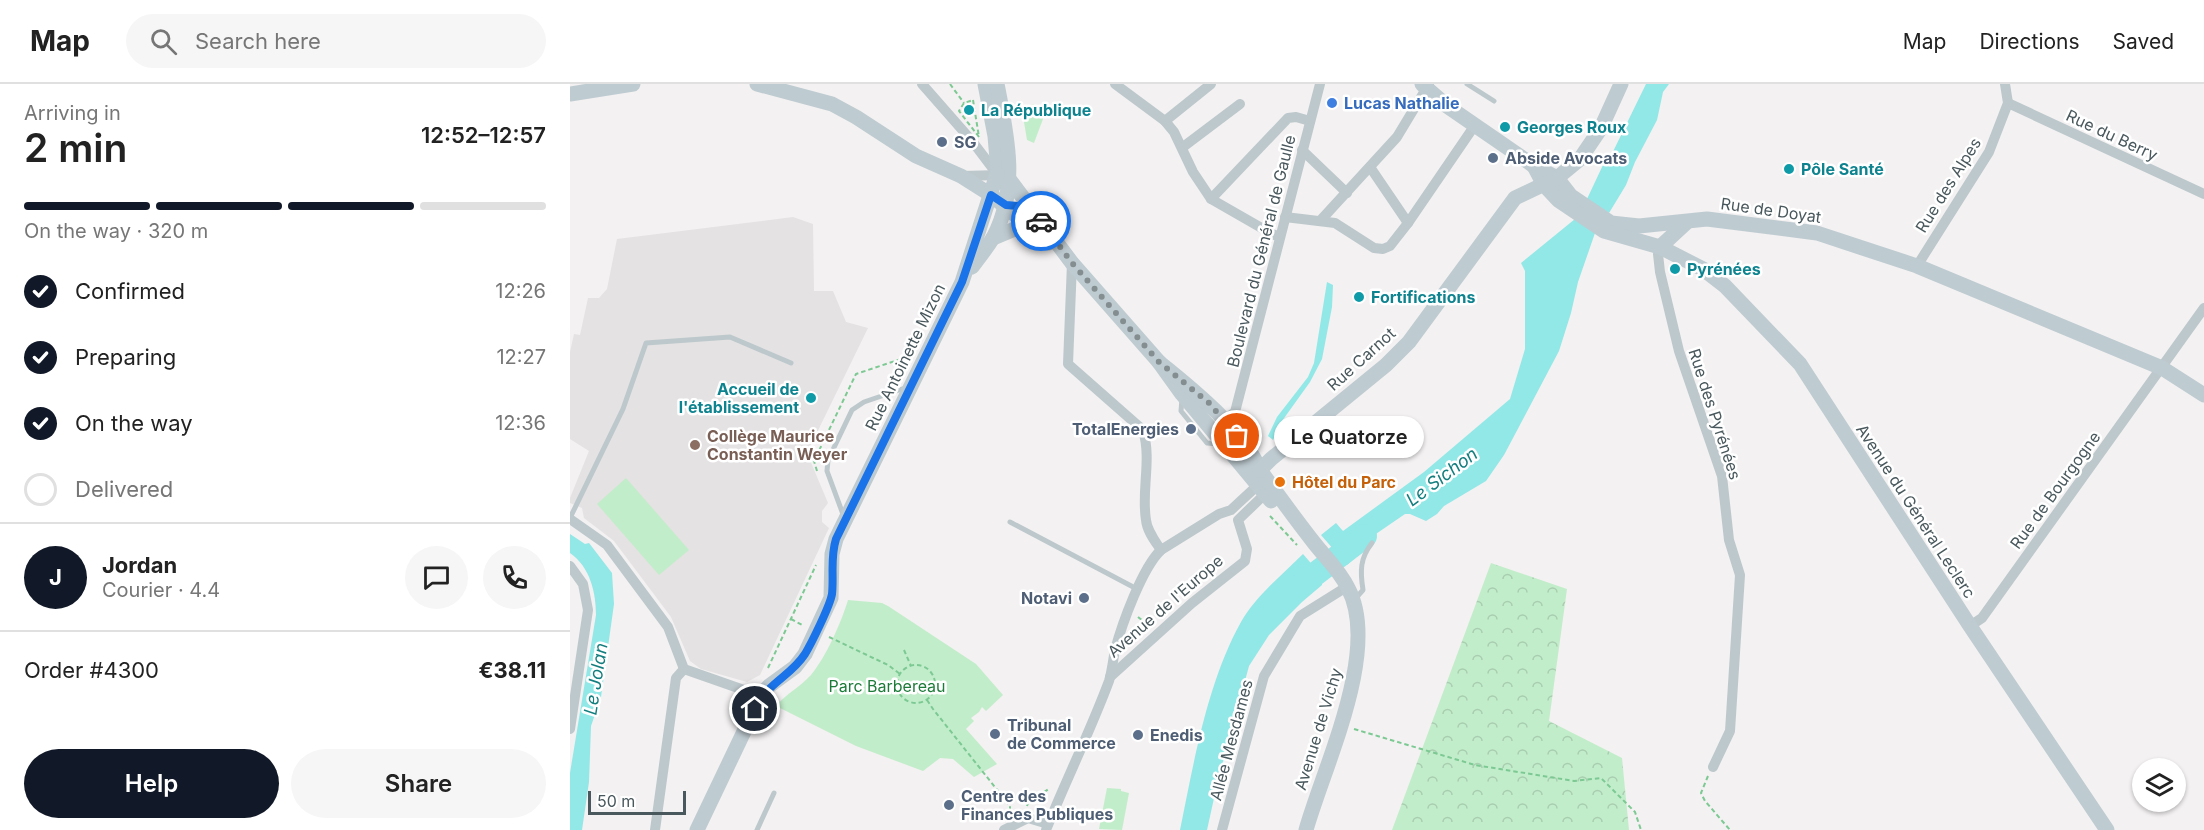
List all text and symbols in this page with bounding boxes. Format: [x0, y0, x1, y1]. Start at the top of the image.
search box [126, 14, 546, 68]
text: Map [30, 24, 90, 58]
icon: search [147, 25, 180, 58]
text: Search here [195, 28, 321, 54]
text: Map [1903, 29, 1946, 54]
text: Directions [1979, 29, 2080, 54]
text: Saved [2113, 29, 2174, 54]
place label: Lucas Nathalie [1344, 93, 1459, 113]
marker: Lucas Nathalie [1325, 96, 1339, 110]
place label: La République [981, 100, 1091, 120]
text: Arriving in [24, 101, 121, 125]
marker: La République [962, 103, 976, 117]
street label: Rue du Berry [2063, 105, 2161, 165]
place label: Georges Roux [1517, 117, 1626, 137]
marker: Georges Roux [1498, 120, 1512, 134]
text: 12:52–12:57 [421, 122, 546, 148]
text: 2 min [24, 124, 127, 171]
place label: SG [954, 132, 976, 152]
street label: Boulevard du Général de Gaulle [1222, 133, 1300, 369]
street label: Rue des Alpes [1911, 134, 1985, 236]
marker: SG [935, 135, 949, 149]
place label: Abside Avocats [1505, 148, 1627, 168]
marker: Abside Avocats [1486, 151, 1500, 165]
place label: Pôle Santé [1801, 159, 1884, 179]
marker: Pôle Santé [1782, 162, 1796, 176]
courier [1011, 191, 1071, 251]
street label: Rue de Doyat [1720, 193, 1822, 227]
icon: car [1025, 205, 1058, 238]
text: On the way · 320 m [24, 219, 208, 243]
place label: Pyrénées [1687, 259, 1761, 279]
marker: Pyrénées [1668, 262, 1682, 276]
icon: check [24, 275, 57, 308]
text: Confirmed [75, 278, 185, 304]
text: 12:26 [495, 279, 546, 303]
street label: Rue Antoinette Mizon [861, 280, 949, 434]
place label: Fortifications [1371, 287, 1475, 307]
marker: Fortifications [1352, 290, 1366, 304]
street label: Rue Carnot [1323, 323, 1399, 395]
icon: check [24, 341, 57, 374]
text: Preparing [75, 344, 176, 370]
text: 12:27 [496, 345, 546, 369]
street label: Rue des Pyrénées [1684, 346, 1746, 482]
place label: Accueil de l'établissement [679, 379, 799, 417]
marker: Accueil de l'établissement [804, 391, 818, 405]
icon: check [24, 407, 57, 440]
text: On the way [75, 410, 193, 436]
pin [1211, 410, 1262, 461]
text: 12:36 [495, 411, 546, 435]
callout: Le Quatorze [1273, 415, 1423, 457]
place label: TotalEnergies [1072, 419, 1179, 439]
icon: bag [1220, 419, 1253, 452]
street label: Avenue du Général Leclerc [1852, 420, 1980, 602]
marker: TotalEnergies [1184, 422, 1198, 436]
text: Le Quatorze [1290, 425, 1408, 449]
place label: Collège Maurice Constantin Weyer [707, 426, 848, 464]
street label: Rue de Bourgogne [2006, 427, 2104, 553]
marker: Collège Maurice Constantin Weyer [688, 438, 702, 452]
water label: Le Sichon [1402, 443, 1482, 510]
place label: Hôtel du Parc [1292, 472, 1396, 492]
marker: Hôtel du Parc [1273, 475, 1287, 489]
text: Delivered [75, 476, 173, 502]
button: chat [405, 546, 468, 609]
button: phone [483, 546, 546, 609]
street label: Avenue de l'Europe [1103, 550, 1227, 662]
text: Jordan [102, 552, 177, 578]
text: J [49, 564, 62, 590]
text: Courier · 4.4 [102, 578, 220, 602]
place label: Notavi [1021, 588, 1072, 608]
marker: Notavi [1077, 591, 1091, 605]
water label: Le Jolan [579, 641, 612, 716]
text: Order #4300 [24, 657, 159, 683]
text: €38.11 [479, 657, 546, 683]
street label: Avenue de Vichy [1290, 666, 1346, 792]
park label: Parc Barbereau [828, 676, 946, 696]
street label: Allée Mesdames [1205, 677, 1257, 803]
pin [729, 683, 780, 734]
icon: home [738, 692, 771, 725]
place label: Tribunal de Commerce [1007, 715, 1116, 753]
place label: Enedis [1150, 725, 1203, 745]
marker: Tribunal de Commerce [988, 727, 1002, 741]
marker: Enedis [1131, 728, 1145, 742]
button: Help [24, 749, 279, 818]
button: Share [291, 749, 546, 818]
map controls [2132, 758, 2186, 812]
button: layers [2132, 758, 2186, 812]
place label: Centre des Finances Publiques [961, 786, 1113, 824]
scale bar [588, 788, 686, 816]
text: 50 m [597, 791, 635, 811]
marker: Centre des Finances Publiques [942, 798, 956, 812]

